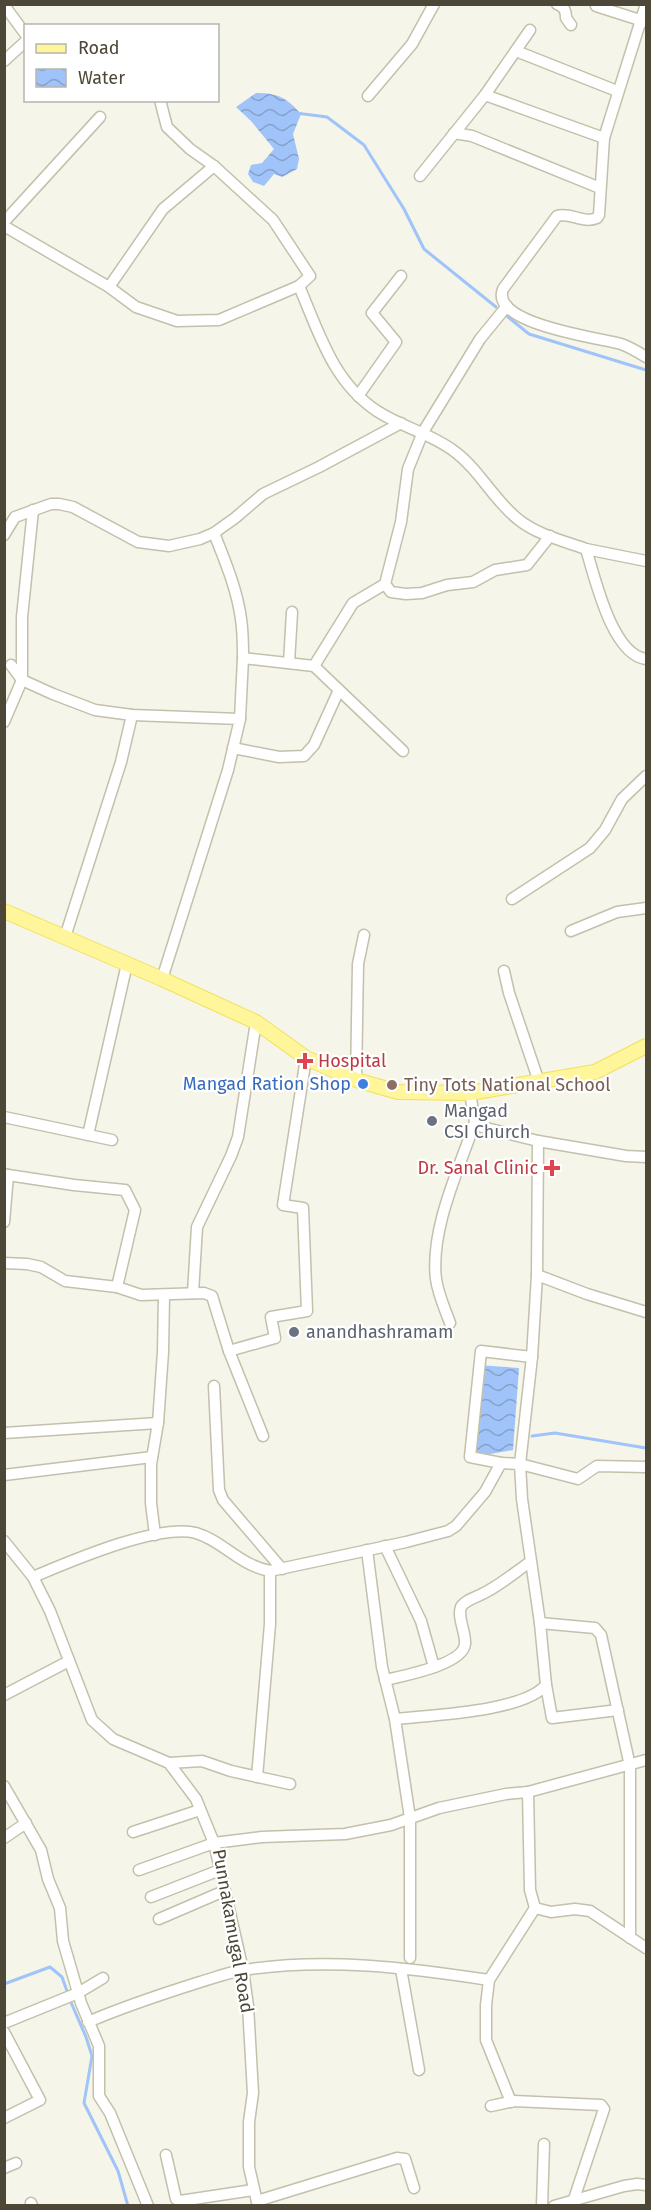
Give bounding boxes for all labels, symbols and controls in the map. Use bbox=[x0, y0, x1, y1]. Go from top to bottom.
legend bbox=[24, 24, 219, 102]
text: Road bbox=[78, 37, 120, 59]
text: Water bbox=[78, 67, 125, 89]
place label: Hospital bbox=[318, 1050, 386, 1072]
marker: Hospital bbox=[296, 1052, 314, 1070]
place label: Mangad Ration Shop bbox=[183, 1073, 351, 1095]
place label: Tiny Tots National School bbox=[404, 1074, 611, 1096]
marker: Mangad Ration Shop bbox=[356, 1077, 370, 1091]
marker: Tiny Tots National School bbox=[385, 1078, 399, 1092]
place label: Mangad CSI Church bbox=[444, 1100, 530, 1143]
marker: Mangad CSI Church bbox=[425, 1114, 439, 1128]
place label: Dr. Sanal Clinic bbox=[418, 1157, 538, 1179]
marker: Dr. Sanal Clinic bbox=[543, 1159, 561, 1177]
place label: anandhashramam bbox=[306, 1321, 453, 1343]
marker: anandhashramam bbox=[287, 1325, 301, 1339]
street label: Punnakamugal Road bbox=[208, 1847, 258, 2015]

